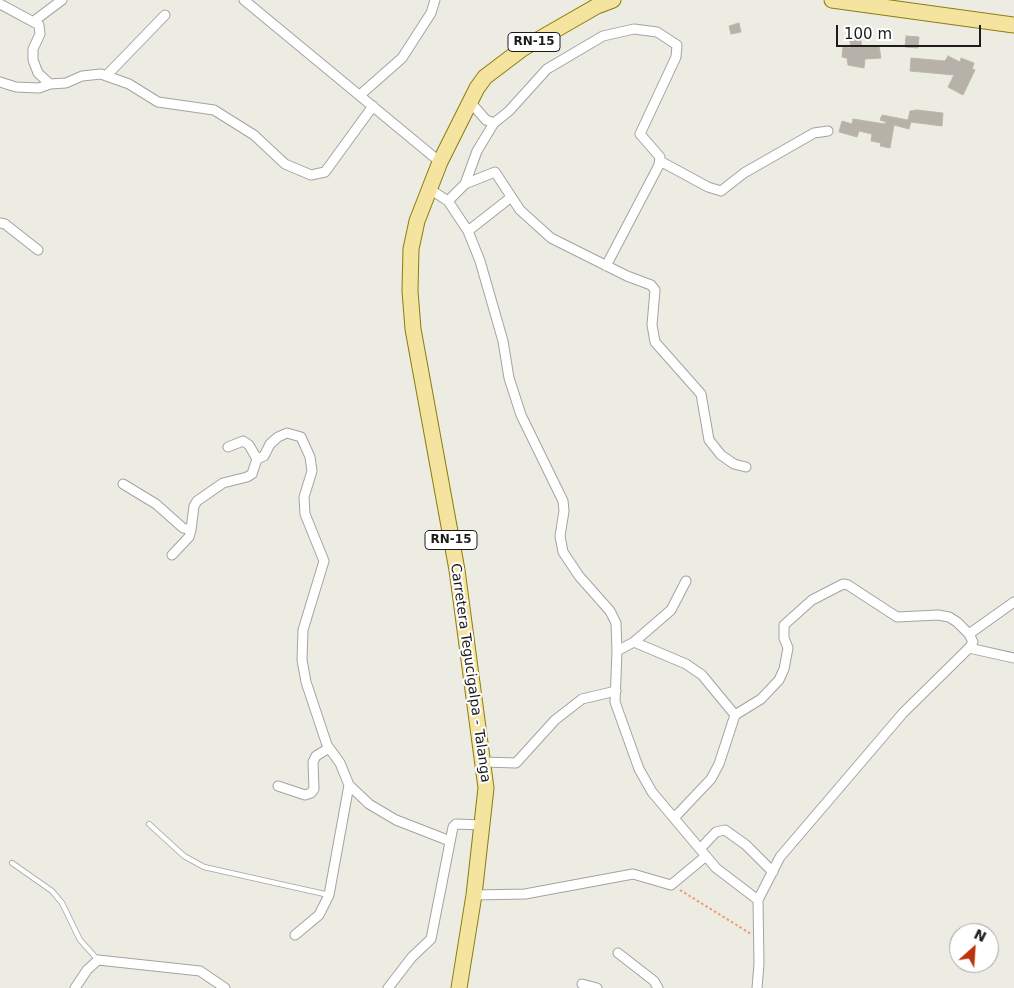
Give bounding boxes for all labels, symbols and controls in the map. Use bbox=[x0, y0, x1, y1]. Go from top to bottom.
scale bar bbox=[839, 15, 984, 47]
text: 100 m bbox=[844, 25, 892, 43]
road number: RN-15 bbox=[508, 32, 560, 52]
road number: RN-15 bbox=[425, 530, 477, 550]
street label: Carretera Tegucigalpa - Talanga bbox=[446, 562, 494, 784]
north arrow bbox=[949, 923, 999, 973]
text: N bbox=[971, 926, 989, 945]

